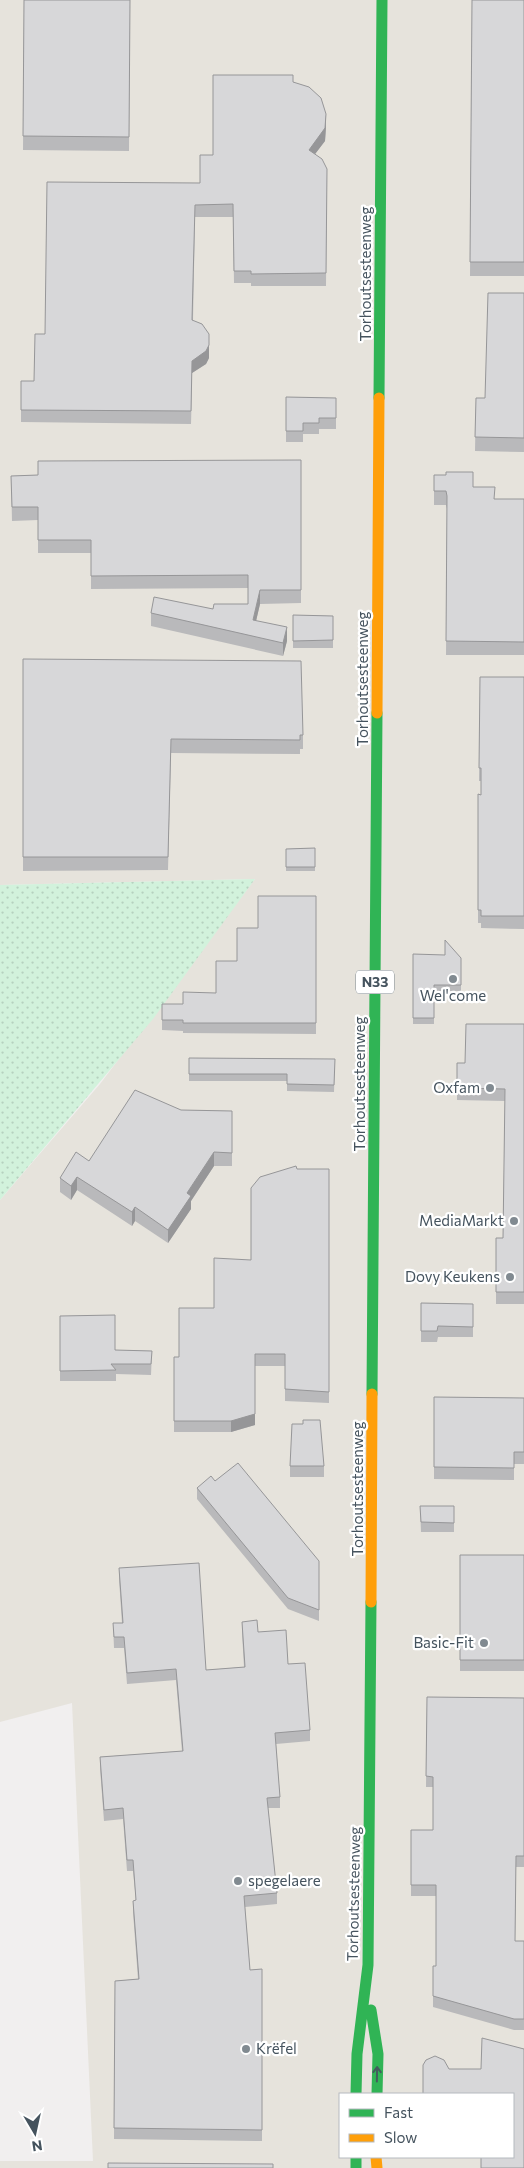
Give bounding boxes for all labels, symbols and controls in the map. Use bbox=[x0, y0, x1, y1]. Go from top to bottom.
street label: Torhoutsesteenweg bbox=[356, 206, 374, 342]
street label: Torhoutsesteenweg bbox=[353, 611, 371, 747]
road number: N33 bbox=[356, 970, 394, 994]
marker: Wel'come bbox=[447, 973, 459, 985]
place label: Wel'come bbox=[420, 986, 486, 1004]
street label: Torhoutsesteenweg bbox=[350, 1016, 368, 1152]
place label: Oxfam bbox=[433, 1078, 480, 1096]
marker: Oxfam bbox=[484, 1082, 496, 1094]
place label: MediaMarkt bbox=[419, 1211, 504, 1229]
marker: MediaMarkt bbox=[508, 1215, 520, 1227]
place label: Dovy Keukens bbox=[405, 1267, 500, 1285]
marker: Dovy Keukens bbox=[504, 1271, 516, 1283]
street label: Torhoutsesteenweg bbox=[348, 1421, 366, 1557]
place label: Basic-Fit bbox=[413, 1633, 474, 1651]
marker: Basic-Fit bbox=[478, 1637, 490, 1649]
street label: Torhoutsesteenweg bbox=[343, 1826, 363, 1962]
place label: spegelaere bbox=[248, 1871, 321, 1889]
marker: spegelaere bbox=[232, 1875, 244, 1887]
place label: Krëfel bbox=[256, 2039, 297, 2057]
marker: Krëfel bbox=[240, 2043, 252, 2055]
one-way arrow bbox=[372, 2066, 382, 2082]
legend bbox=[339, 2093, 514, 2158]
text: Fast bbox=[384, 2103, 413, 2121]
north arrow bbox=[10, 2108, 60, 2158]
text: Slow bbox=[384, 2128, 417, 2146]
text: N bbox=[31, 2137, 44, 2156]

